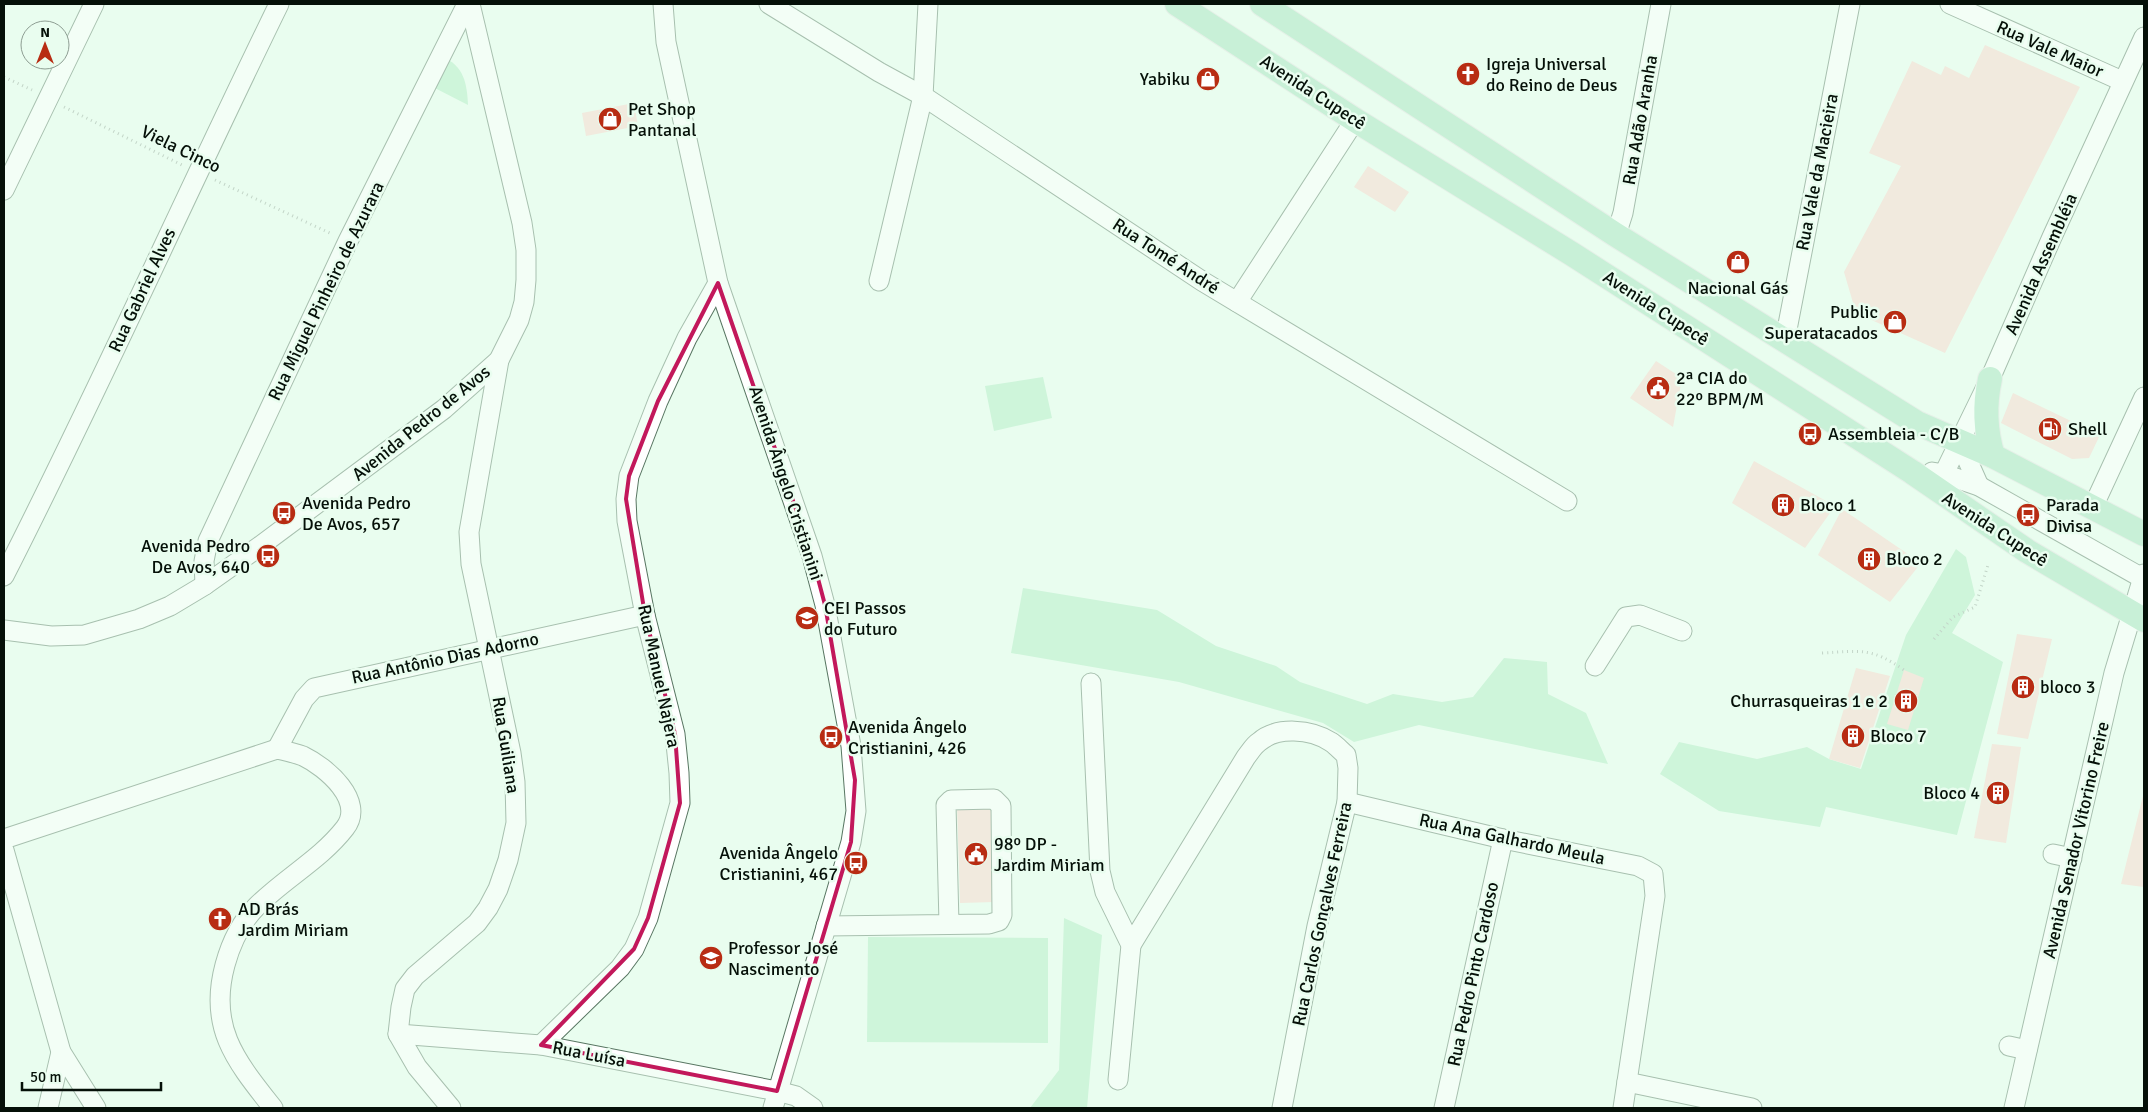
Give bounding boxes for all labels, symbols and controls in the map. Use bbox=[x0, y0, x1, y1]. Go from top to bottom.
street label: Rua Vale Maior bbox=[1993, 16, 2107, 83]
north arrow bbox=[20, 20, 70, 70]
text: N bbox=[40, 24, 50, 41]
street label: Avenida Cupecê bbox=[1256, 50, 1370, 134]
place label: Igreja Universal do Reino de Deus bbox=[1486, 53, 1617, 96]
street label: Rua Adão Aranha bbox=[1618, 53, 1662, 187]
church icon: Igreja Universal do Reino de Deus bbox=[1455, 61, 1481, 87]
shop icon: Yabiku bbox=[1195, 66, 1221, 92]
place label: Yabiku bbox=[1140, 68, 1190, 90]
street label: Rua Vale da Macieira bbox=[1791, 92, 1843, 252]
place label: Pet Shop Pantanal bbox=[628, 98, 696, 141]
shop icon: Pet Shop Pantanal bbox=[597, 106, 623, 132]
street label: Viela Cinco bbox=[138, 120, 224, 178]
street label: Rua Miguel Pinheiro de Azurara bbox=[263, 178, 389, 404]
street label: Avenida Assembléia bbox=[2000, 190, 2082, 338]
street label: Rua Tomé André bbox=[1108, 213, 1224, 299]
street label: Rua Gabriel Alves bbox=[104, 224, 180, 356]
shop icon: Nacional Gás bbox=[1725, 249, 1751, 275]
street label: Avenida Cupecê bbox=[1599, 266, 1713, 350]
place label: Nacional Gás bbox=[1688, 277, 1789, 299]
place label: Public Superatacados bbox=[1765, 301, 1878, 344]
shop icon: Public Superatacados bbox=[1882, 309, 1908, 335]
street label: Avenida Pedro de Avos bbox=[348, 360, 495, 485]
place label: 2ª CIA do 22º BPM/M bbox=[1676, 367, 1764, 410]
public building icon: 2ª CIA do 22º BPM/M bbox=[1645, 375, 1671, 401]
street label: Avenida Ângelo Cristianini bbox=[744, 383, 828, 583]
fuel station icon: Shell bbox=[2037, 416, 2063, 442]
place label: Shell bbox=[2068, 418, 2107, 440]
bus stop icon: Assembleia - C/B bbox=[1797, 421, 1823, 447]
place label: Assembleia - C/B bbox=[1828, 423, 1959, 445]
street label: Avenida Cupecê bbox=[1938, 487, 2052, 571]
place label: Avenida Pedro De Avos, 657 bbox=[302, 492, 411, 535]
building icon: Bloco 1 bbox=[1770, 492, 1796, 518]
place label: Bloco 1 bbox=[1800, 494, 1857, 516]
place label: Parada Divisa bbox=[2046, 494, 2099, 537]
bus stop icon: Avenida Pedro De Avos, 657 bbox=[271, 500, 297, 526]
bus stop icon: Parada Divisa bbox=[2015, 502, 2041, 528]
place label: Avenida Pedro De Avos, 640 bbox=[141, 535, 250, 578]
bus stop icon: Avenida Pedro De Avos, 640 bbox=[255, 543, 281, 569]
building icon: Bloco 2 bbox=[1856, 546, 1882, 572]
place label: Bloco 2 bbox=[1886, 548, 1943, 570]
place label: CEI Passos do Futuro bbox=[824, 597, 906, 640]
street label: Rua Manuel Najera bbox=[633, 602, 685, 750]
school or university icon: CEI Passos do Futuro bbox=[794, 605, 820, 631]
street label: Rua Antônio Dias Adorno bbox=[349, 627, 541, 689]
building icon: bloco 3 bbox=[2010, 674, 2036, 700]
place label: bloco 3 bbox=[2040, 676, 2095, 698]
building icon: Churrasqueiras 1 e 2 bbox=[1893, 688, 1919, 714]
place label: Churrasqueiras 1 e 2 bbox=[1730, 690, 1888, 712]
street label: Rua Guiliana bbox=[487, 695, 525, 795]
place label: Avenida Ângelo Cristianini, 426 bbox=[848, 716, 967, 759]
street label: Avenida Senador Vitorino Freire bbox=[2038, 719, 2114, 961]
building icon: Bloco 7 bbox=[1840, 723, 1866, 749]
bus stop icon: Avenida Ângelo Cristianini, 426 bbox=[818, 724, 844, 750]
place label: Bloco 7 bbox=[1870, 725, 1927, 747]
building icon: Bloco 4 bbox=[1985, 780, 2011, 806]
place label: Bloco 4 bbox=[1923, 782, 1980, 804]
street label: Rua Carlos Gonçalves Ferreira bbox=[1287, 800, 1357, 1028]
street label: Rua Ana Galhardo Meula bbox=[1417, 809, 1607, 869]
place label: 98º DP - Jardim Miriam bbox=[994, 833, 1105, 876]
public building icon: 98º DP - Jardim Miriam bbox=[963, 841, 989, 867]
place label: Avenida Ângelo Cristianini, 467 bbox=[719, 842, 838, 885]
bus stop icon: Avenida Ângelo Cristianini, 467 bbox=[843, 850, 869, 876]
street label: Rua Pedro Pinto Cardoso bbox=[1443, 880, 1503, 1068]
place label: AD Brás Jardim Miriam bbox=[238, 898, 349, 941]
church icon: AD Brás Jardim Miriam bbox=[207, 906, 233, 932]
place label: Professor José Nascimento bbox=[728, 937, 838, 980]
school or university icon: Professor José Nascimento bbox=[698, 945, 724, 971]
street label: Rua Luísa bbox=[551, 1036, 627, 1072]
scale bar bbox=[22, 1060, 161, 1092]
text: 50 m bbox=[30, 1068, 61, 1086]

